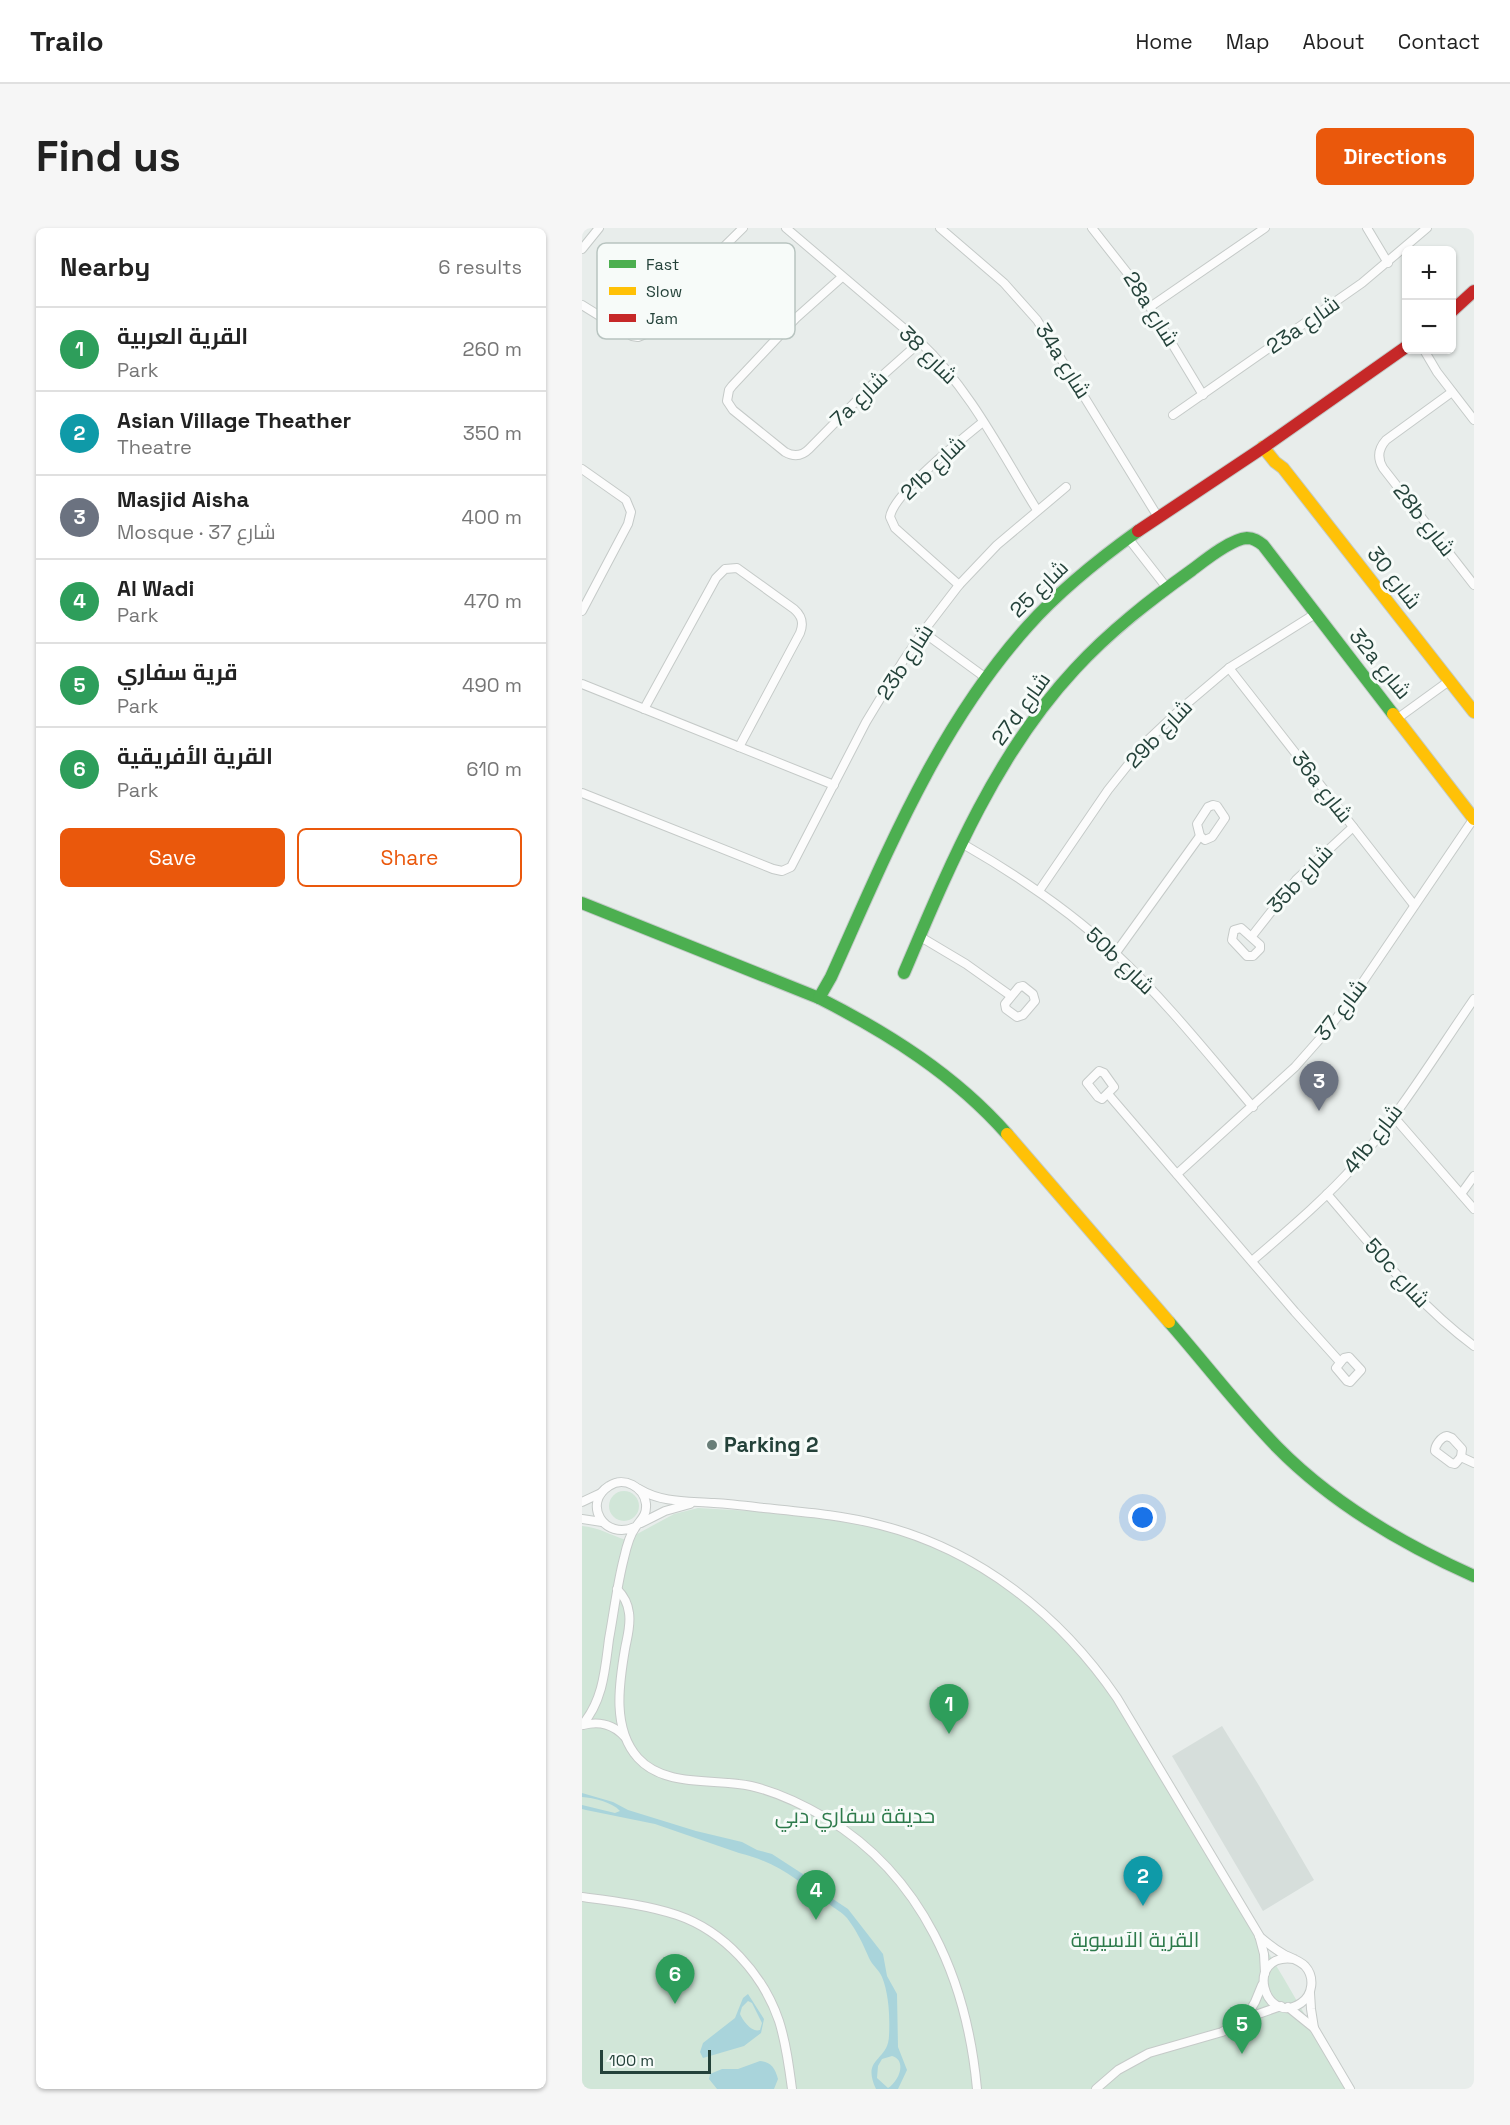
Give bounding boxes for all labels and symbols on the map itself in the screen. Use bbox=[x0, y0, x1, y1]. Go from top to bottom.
legend bbox=[597, 243, 795, 339]
text: Fast bbox=[646, 254, 679, 275]
street label: 28a شارع bbox=[1117, 266, 1185, 352]
text: Slow bbox=[646, 281, 682, 302]
street label: 23a شارع bbox=[1261, 290, 1345, 360]
text: Jam bbox=[646, 308, 678, 329]
street label: 34a شارع bbox=[1029, 318, 1097, 404]
street label: شارع 38 bbox=[893, 320, 963, 390]
street label: 7a شارع bbox=[824, 365, 894, 433]
street label: 21b شارع bbox=[894, 430, 972, 506]
street label: 28b شارع bbox=[1387, 478, 1461, 562]
street label: شارع 30 bbox=[1361, 541, 1427, 615]
street label: شارع 25 bbox=[1004, 554, 1074, 624]
street label: 23b شارع bbox=[870, 619, 940, 705]
street label: 32a شارع bbox=[1343, 623, 1417, 705]
street label: 27d شارع bbox=[985, 667, 1057, 751]
street label: 29b شارع bbox=[1119, 694, 1199, 774]
street label: 36a شارع bbox=[1285, 745, 1359, 829]
street label: 35b شارع bbox=[1261, 838, 1339, 920]
street label: 50b شارع bbox=[1079, 921, 1161, 1001]
street label: شارع 37 bbox=[1309, 973, 1373, 1047]
pin: 3 bbox=[1300, 1062, 1338, 1111]
street label: 41b شارع bbox=[1337, 1098, 1409, 1180]
street label: 50c شارع bbox=[1358, 1232, 1436, 1314]
place label: Parking 2 bbox=[724, 1431, 819, 1458]
marker: Parking 2 bbox=[705, 1438, 719, 1452]
your location bbox=[1128, 1503, 1157, 1532]
pin: 1 bbox=[930, 1684, 968, 1734]
park label: حديقة سفاري دبي bbox=[775, 1802, 935, 1832]
pin: 2 bbox=[1124, 1856, 1162, 1906]
pin: 4 bbox=[796, 1870, 836, 1920]
park label: القرية الآسيوية bbox=[1071, 1926, 1199, 1953]
pin: 6 bbox=[656, 1954, 694, 2004]
pin: 5 bbox=[1222, 2004, 1262, 2054]
scale bar bbox=[600, 2047, 711, 2074]

